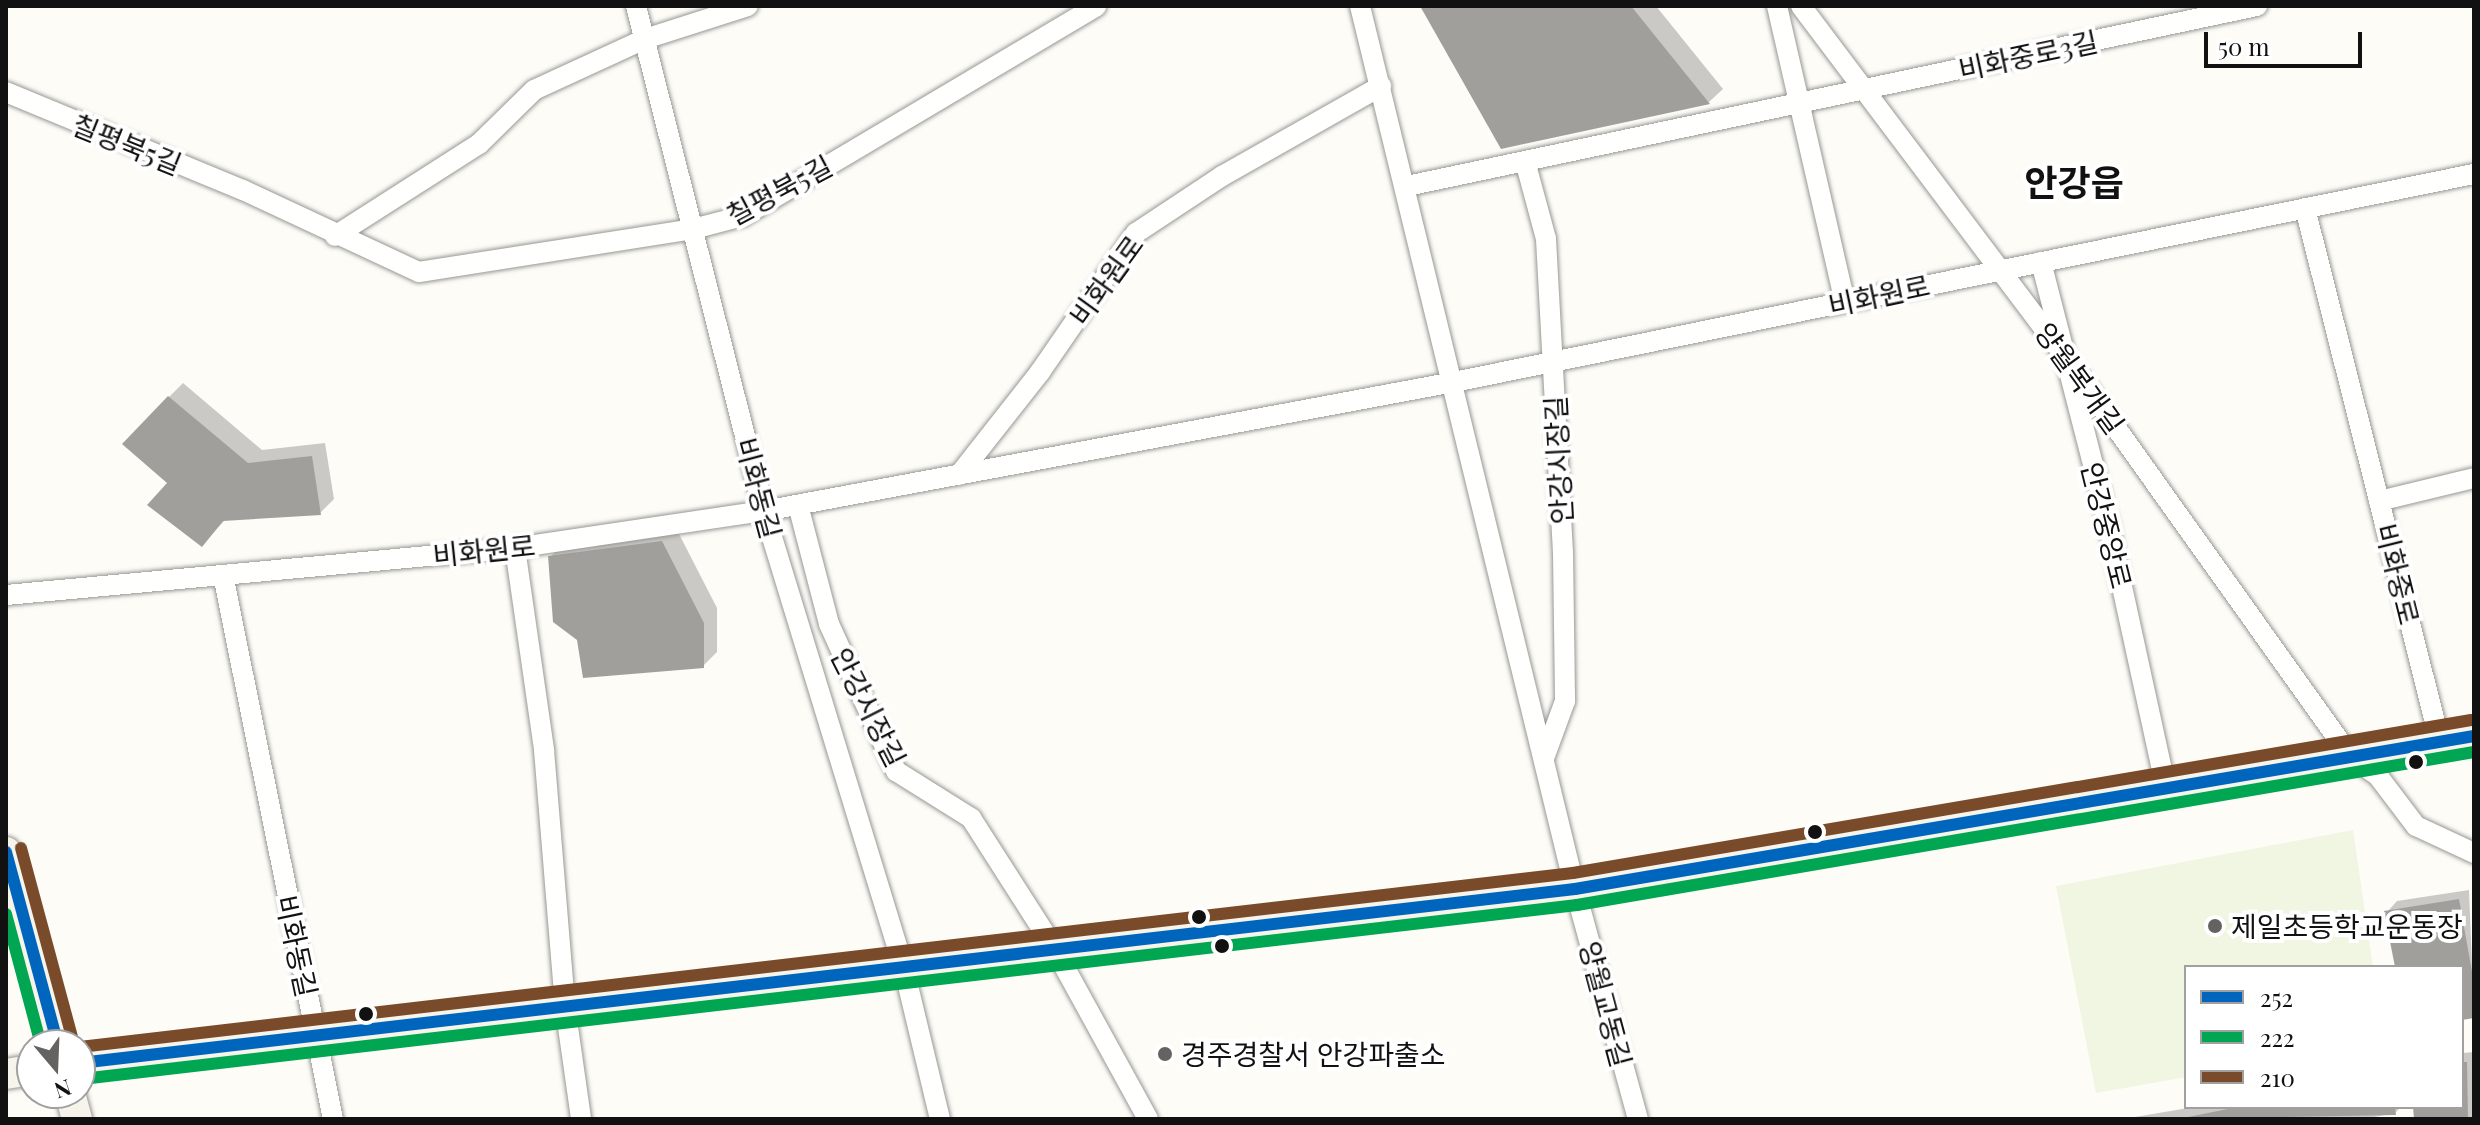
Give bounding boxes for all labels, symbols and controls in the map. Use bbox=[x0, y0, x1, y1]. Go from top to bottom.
scale bar bbox=[2208, 16, 2366, 66]
street label: 비화중로3길 bbox=[1955, 24, 2101, 86]
text: 50 m bbox=[2218, 30, 2270, 62]
street label: 칠평북5길 bbox=[68, 107, 186, 181]
street label: 칠평북5길 bbox=[720, 148, 838, 232]
district label: 안강읍 bbox=[2024, 160, 2124, 204]
street label: 비화원로 bbox=[1062, 228, 1150, 332]
street label: 비화원로 bbox=[1825, 268, 1933, 322]
street label: 양월복개길 bbox=[2029, 316, 2131, 440]
street label: 안강시장길 bbox=[1538, 395, 1578, 525]
street label: 비화동길 bbox=[729, 434, 789, 542]
street label: 안강중앙로 bbox=[2075, 458, 2139, 592]
street label: 비화중로 bbox=[2369, 520, 2427, 628]
street label: 비화원로 bbox=[431, 528, 537, 572]
street label: 안강시장길 bbox=[825, 642, 913, 772]
unlabelled marker bbox=[2408, 754, 2424, 770]
unlabelled marker bbox=[1807, 824, 1823, 840]
street label: 비화동길 bbox=[270, 892, 324, 1000]
unlabelled marker bbox=[1191, 909, 1207, 925]
place label: 제일초등학교운동장 bbox=[2231, 909, 2463, 943]
marker: 제일초등학교운동장 bbox=[2206, 917, 2224, 935]
street label: 양월교동길 bbox=[1573, 937, 1639, 1071]
unlabelled marker bbox=[1214, 938, 1230, 954]
legend bbox=[2184, 965, 2464, 1109]
text: 252 bbox=[2260, 981, 2293, 1013]
unlabelled marker bbox=[358, 1006, 374, 1022]
text: 222 bbox=[2260, 1021, 2295, 1053]
north arrow bbox=[16, 1029, 96, 1109]
place label: 경주경찰서 안강파출소 bbox=[1181, 1037, 1446, 1071]
marker: 경주경찰서 안강파출소 bbox=[1156, 1045, 1174, 1063]
text: 210 bbox=[2260, 1061, 2295, 1093]
text: N bbox=[51, 1073, 76, 1107]

